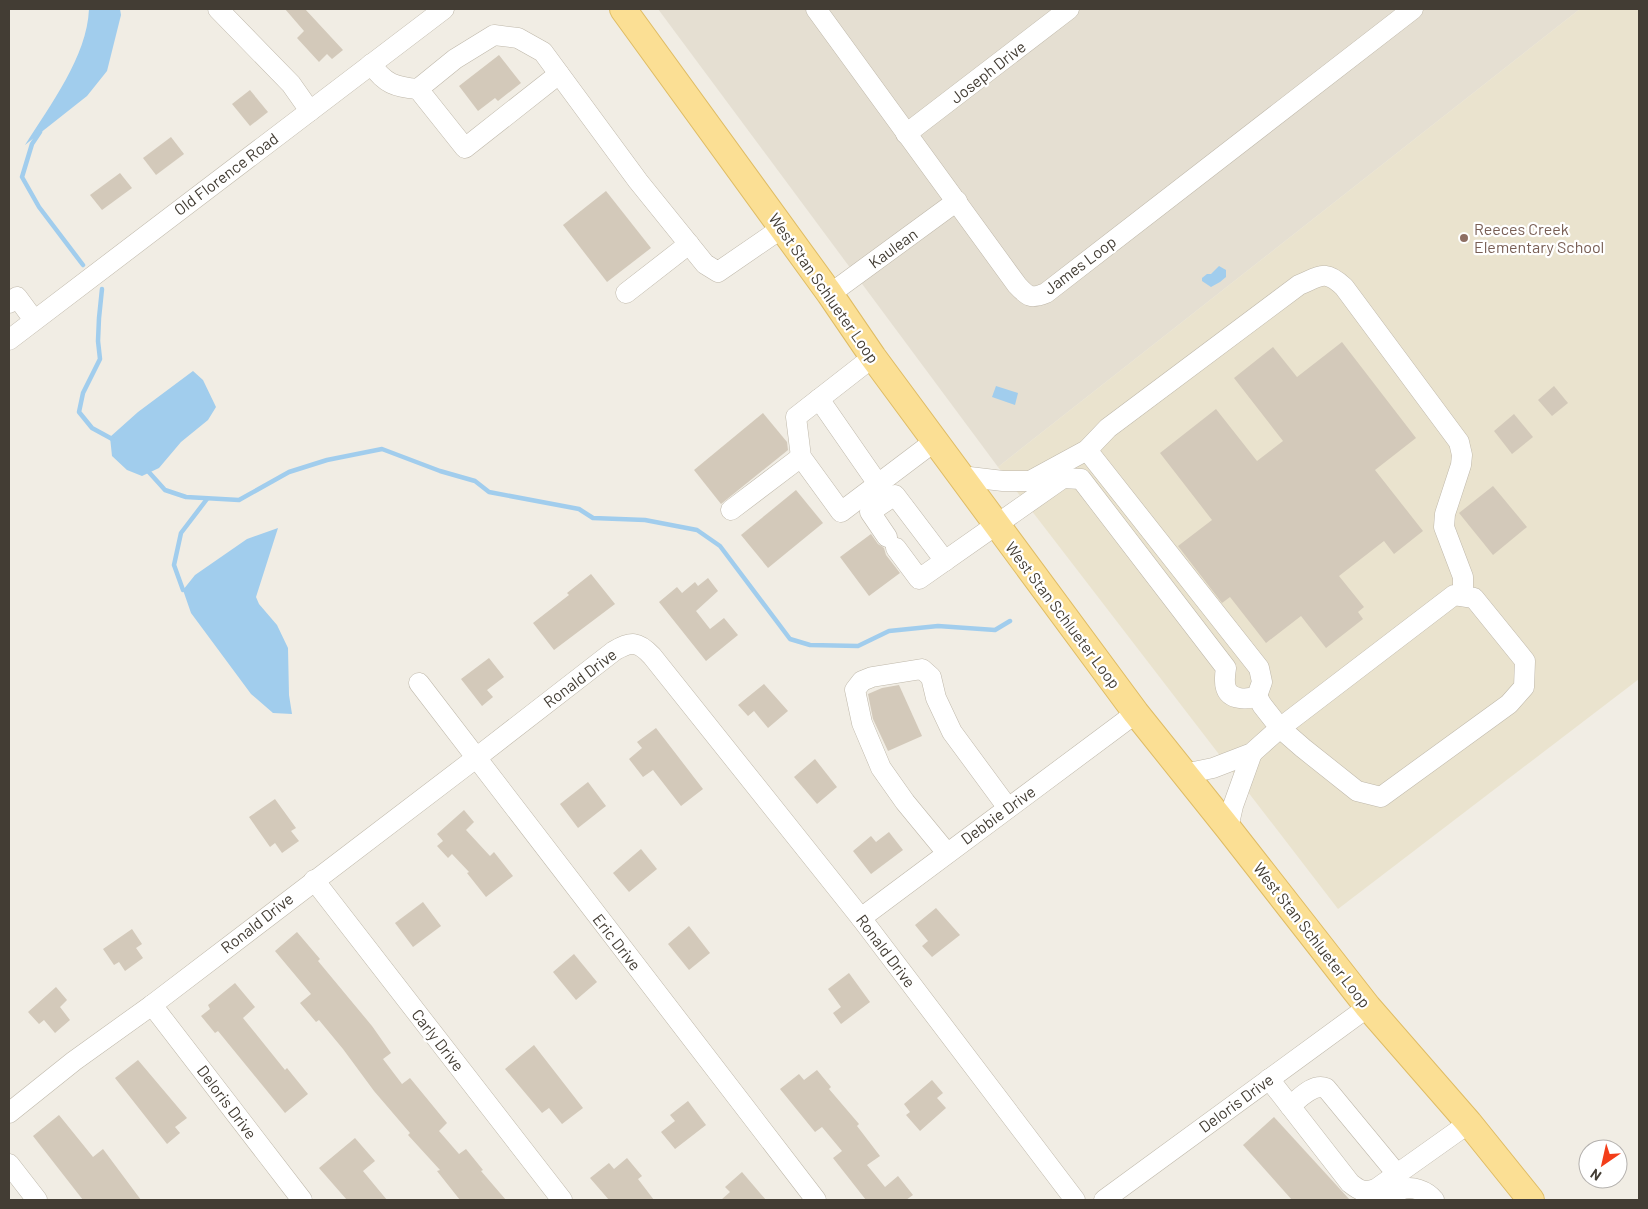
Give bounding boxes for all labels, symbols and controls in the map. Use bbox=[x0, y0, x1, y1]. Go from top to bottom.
street label: Joseph Drive bbox=[946, 36, 1029, 107]
street label: Old Florence Road bbox=[170, 128, 281, 219]
street label: West Stan Schlueter Loop bbox=[765, 209, 884, 366]
place label: Reeces Creek Elementary School bbox=[1474, 219, 1604, 256]
street label: Kaulean bbox=[865, 224, 921, 272]
street label: James Loop bbox=[1040, 231, 1119, 298]
marker: Reeces Creek Elementary School bbox=[1458, 232, 1470, 244]
street label: West Stan Schlueter Loop bbox=[1002, 538, 1125, 692]
street label: Ronald Drive bbox=[539, 644, 620, 711]
street label: Debbie Drive bbox=[957, 781, 1039, 848]
street label: West Stan Schlueter Loop bbox=[1250, 858, 1375, 1011]
street label: Ronald Drive bbox=[217, 888, 297, 957]
street label: Eric Drive bbox=[589, 910, 645, 974]
street label: Ronald Drive bbox=[853, 910, 920, 991]
street label: Carly Drive bbox=[408, 1005, 469, 1075]
street label: Deloris Drive bbox=[194, 1061, 261, 1142]
street label: Deloris Drive bbox=[1195, 1069, 1277, 1136]
north arrow bbox=[1578, 1139, 1628, 1189]
text: N bbox=[1587, 1166, 1604, 1185]

